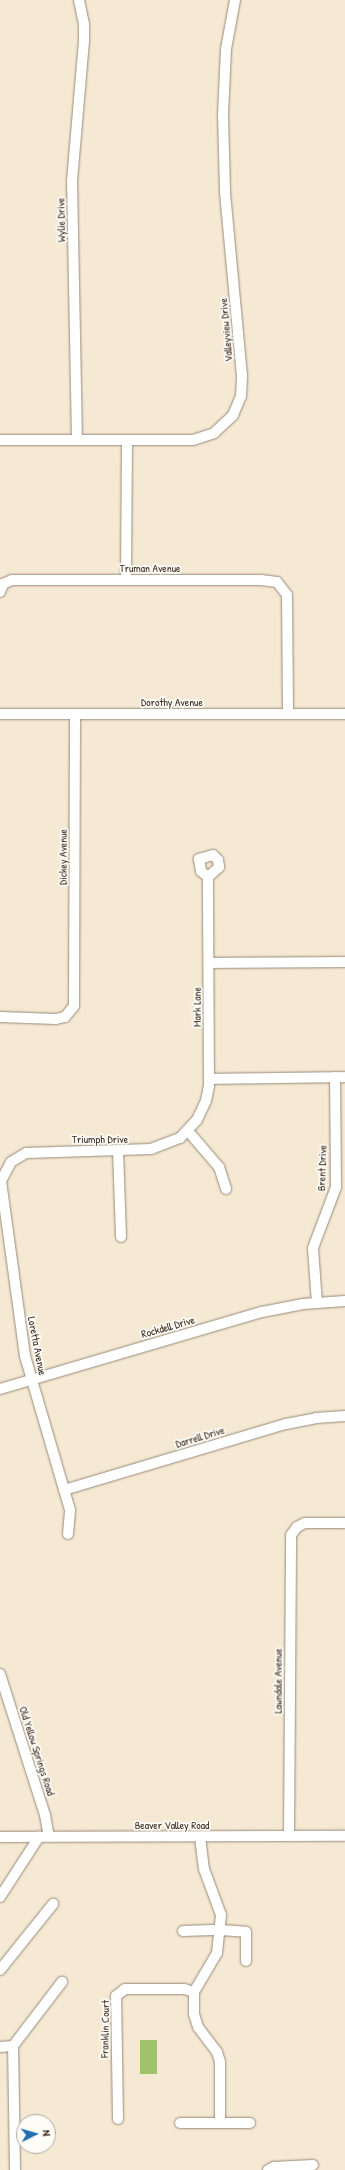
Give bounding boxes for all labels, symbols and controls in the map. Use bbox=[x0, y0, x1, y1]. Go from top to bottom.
street label: Wylie Drive bbox=[54, 198, 68, 242]
street label: Valleyview Drive bbox=[217, 298, 235, 362]
street label: Truman Avenue bbox=[120, 561, 180, 575]
street label: Dorothy Avenue bbox=[141, 695, 203, 709]
street label: Dickey Avenue bbox=[56, 829, 70, 885]
street label: Mark Lane bbox=[190, 987, 204, 1027]
street label: Triumph Drive bbox=[72, 1132, 128, 1146]
street label: Brent Drive bbox=[315, 1145, 329, 1191]
street label: Rockdell Drive bbox=[140, 1313, 196, 1341]
street label: Loretta Avenue bbox=[25, 1316, 49, 1376]
street label: Darrell Drive bbox=[174, 1423, 226, 1451]
street label: Lawndale Avenue bbox=[271, 1649, 285, 1713]
street label: Old Yellow Springs Road bbox=[16, 1705, 58, 1797]
street label: Beaver Valley Road bbox=[135, 1818, 209, 1832]
street label: Franklin Court bbox=[98, 2000, 112, 2058]
north arrow bbox=[16, 2114, 56, 2154]
text: N bbox=[40, 2130, 54, 2137]

